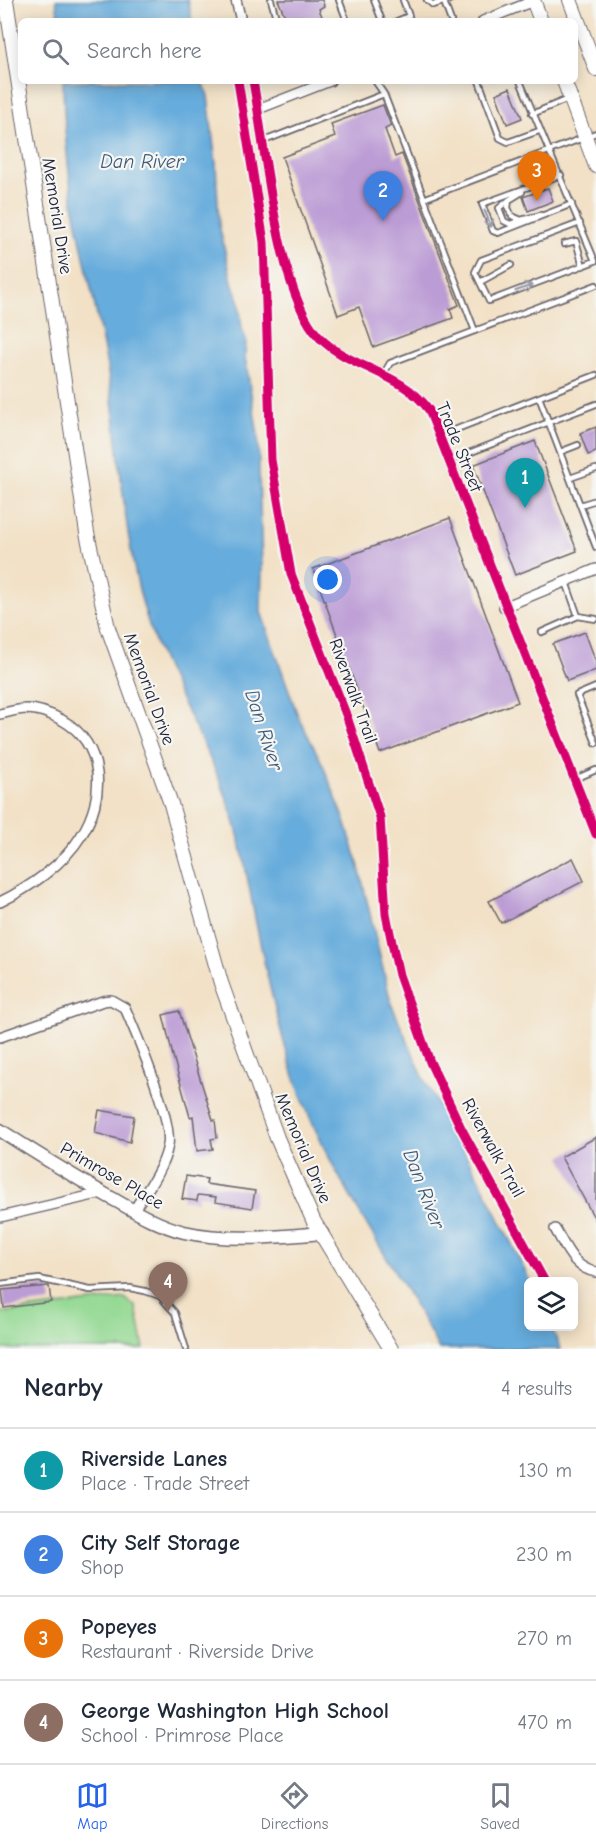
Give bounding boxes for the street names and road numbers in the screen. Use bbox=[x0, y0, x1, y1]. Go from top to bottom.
street label: Memorial Drive bbox=[37, 156, 77, 276]
street label: Trade Street bbox=[431, 399, 487, 496]
street label: Memorial Drive bbox=[119, 630, 179, 748]
street label: Riverwalk Trail bbox=[324, 636, 382, 746]
street label: Memorial Drive bbox=[270, 1090, 336, 1206]
street label: Riverwalk Trail bbox=[457, 1095, 529, 1201]
street label: Primrose Place bbox=[57, 1138, 167, 1214]

